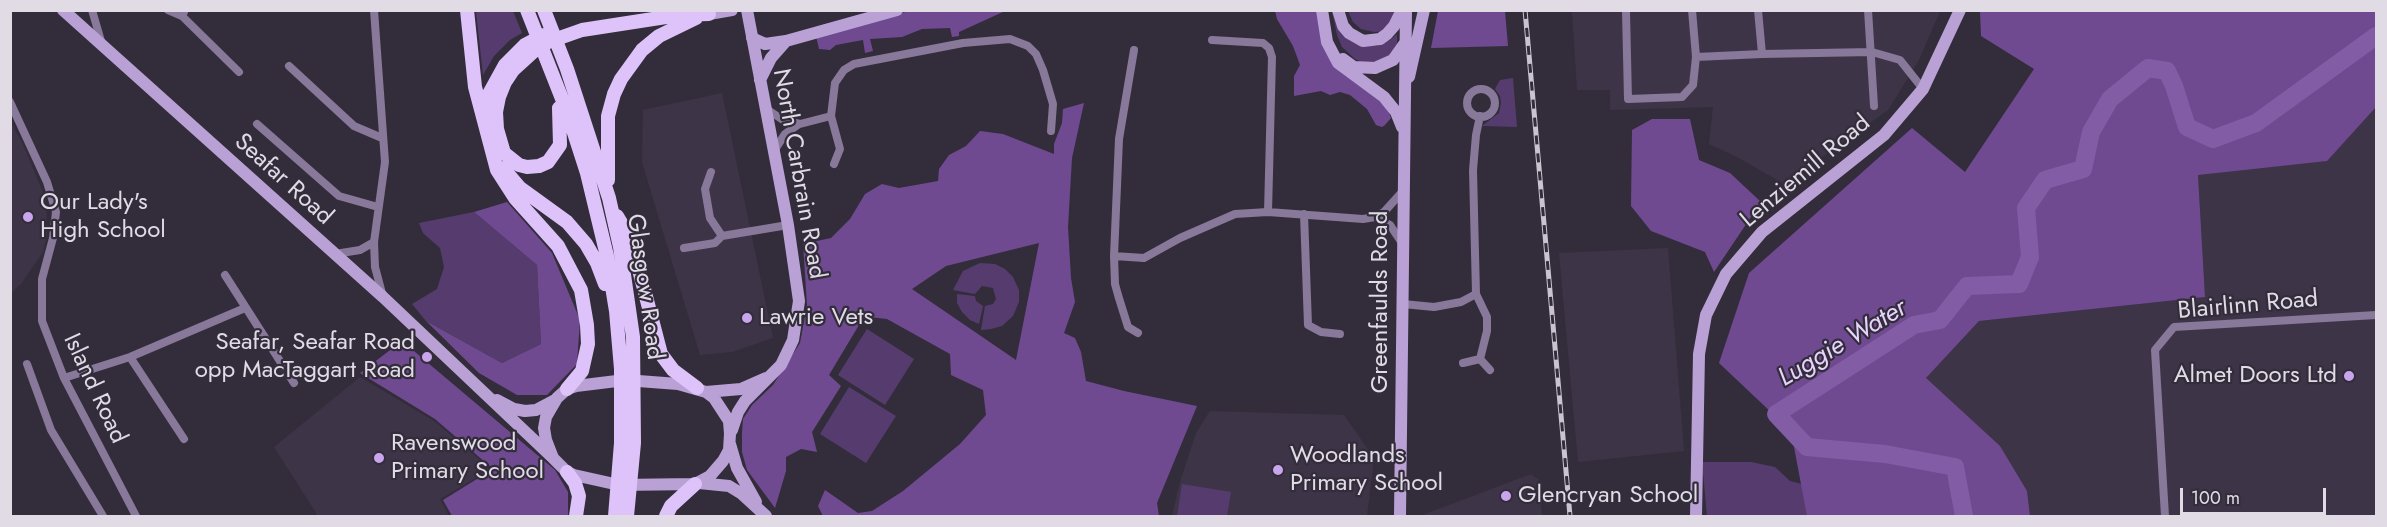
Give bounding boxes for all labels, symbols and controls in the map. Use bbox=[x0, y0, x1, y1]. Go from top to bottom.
street label: North Carbrain Road bbox=[765, 67, 831, 281]
street label: Lenziemill Road bbox=[1735, 109, 1877, 235]
street label: Seafar Road bbox=[228, 128, 338, 232]
place label: Our Lady's High School bbox=[40, 189, 166, 245]
marker: Our Lady's High School bbox=[21, 210, 35, 224]
street label: Greenfaulds Road bbox=[1367, 211, 1395, 393]
street label: Glasgow Road bbox=[620, 212, 668, 362]
street label: Blairlinn Road bbox=[2177, 286, 2319, 326]
water label: Luggie Water bbox=[1773, 293, 1913, 395]
place label: Lawrie Vets bbox=[759, 304, 873, 332]
marker: Lawrie Vets bbox=[740, 311, 754, 325]
place label: Seafar, Seafar Road opp MacTaggart Road bbox=[195, 329, 415, 385]
street label: Island Road bbox=[56, 330, 132, 448]
marker: Seafar, Seafar Road opp MacTaggart Road bbox=[420, 350, 434, 364]
place label: Almet Doors Ltd bbox=[2174, 362, 2337, 390]
marker: Almet Doors Ltd bbox=[2342, 369, 2356, 383]
place label: Ravenswood Primary School bbox=[391, 430, 544, 486]
place label: Woodlands Primary School bbox=[1290, 442, 1443, 498]
marker: Ravenswood Primary School bbox=[372, 451, 386, 465]
marker: Woodlands Primary School bbox=[1271, 463, 1285, 477]
scale bar bbox=[2183, 476, 2328, 514]
place label: Glencryan School bbox=[1518, 482, 1698, 510]
text: 100 m bbox=[2191, 485, 2240, 511]
marker: Glencryan School bbox=[1499, 489, 1513, 503]

